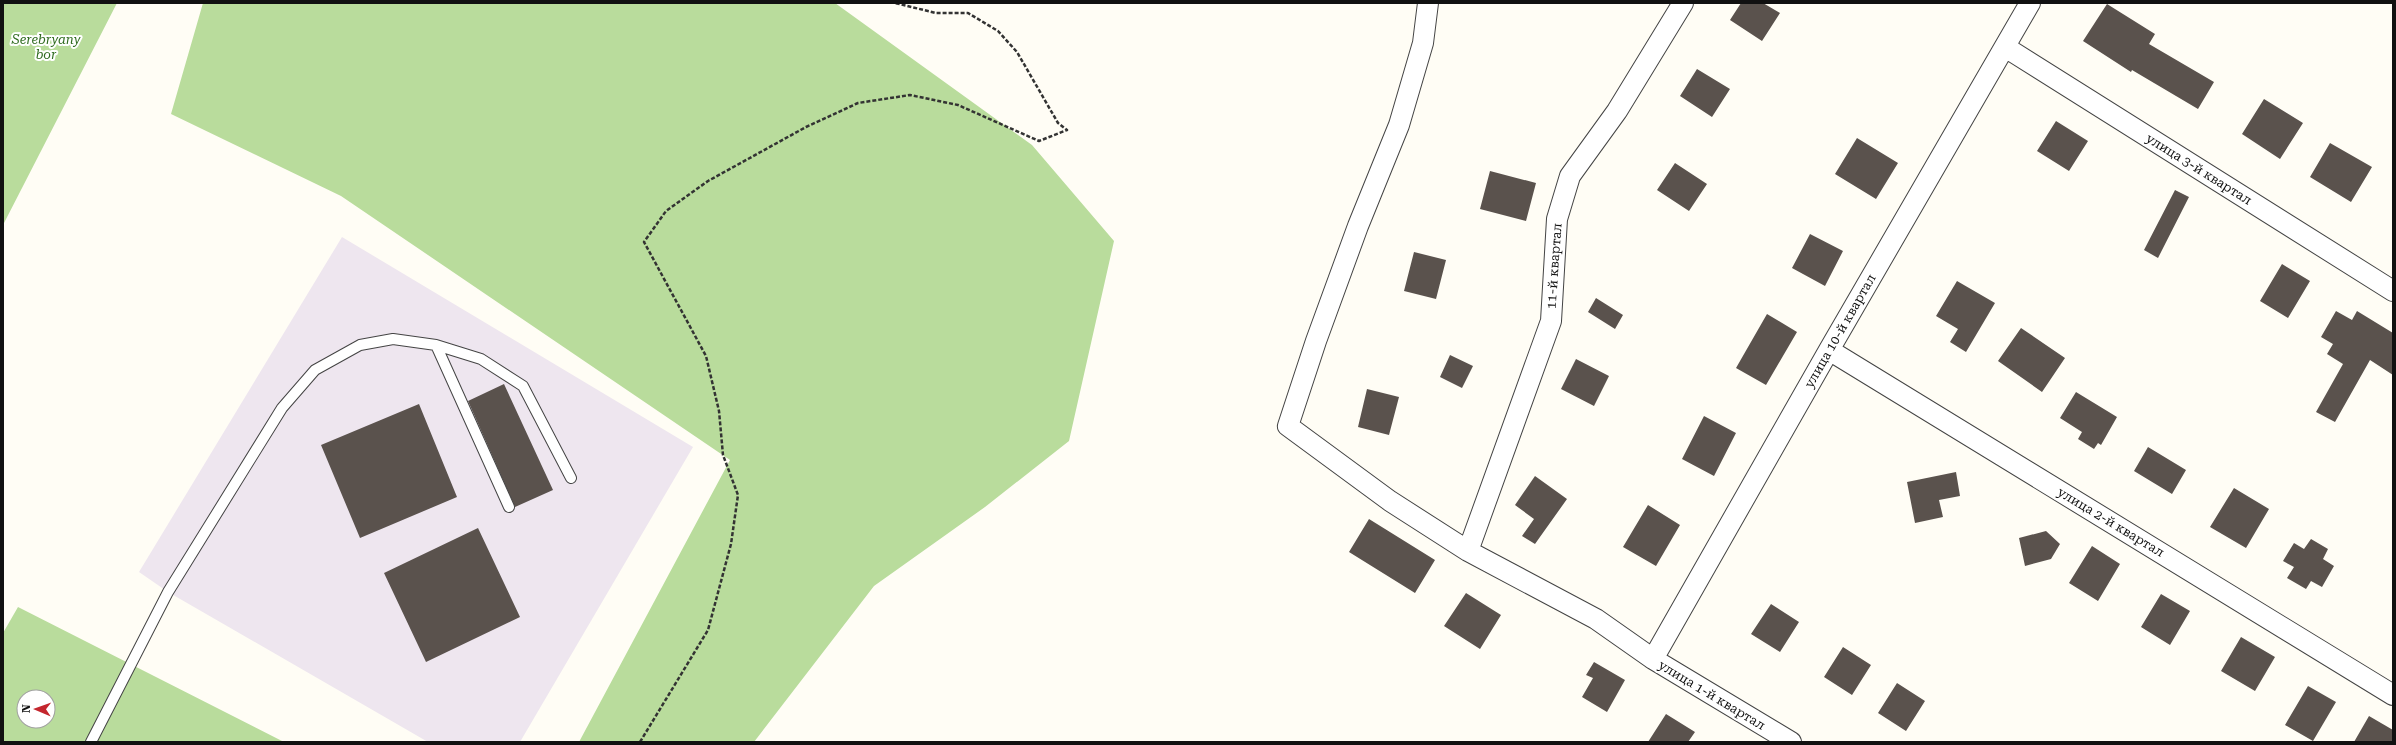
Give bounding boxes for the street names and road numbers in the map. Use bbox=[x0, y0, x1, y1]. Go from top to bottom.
street label: улица 3-й квартал bbox=[2143, 130, 2255, 208]
street label: 11-й квартал bbox=[1544, 223, 1564, 309]
street label: улица 10-й квартал bbox=[1801, 271, 1879, 391]
street label: улица 2-й квартал bbox=[2055, 484, 2167, 560]
street label: улица 1-й квартал bbox=[1656, 657, 1768, 733]

